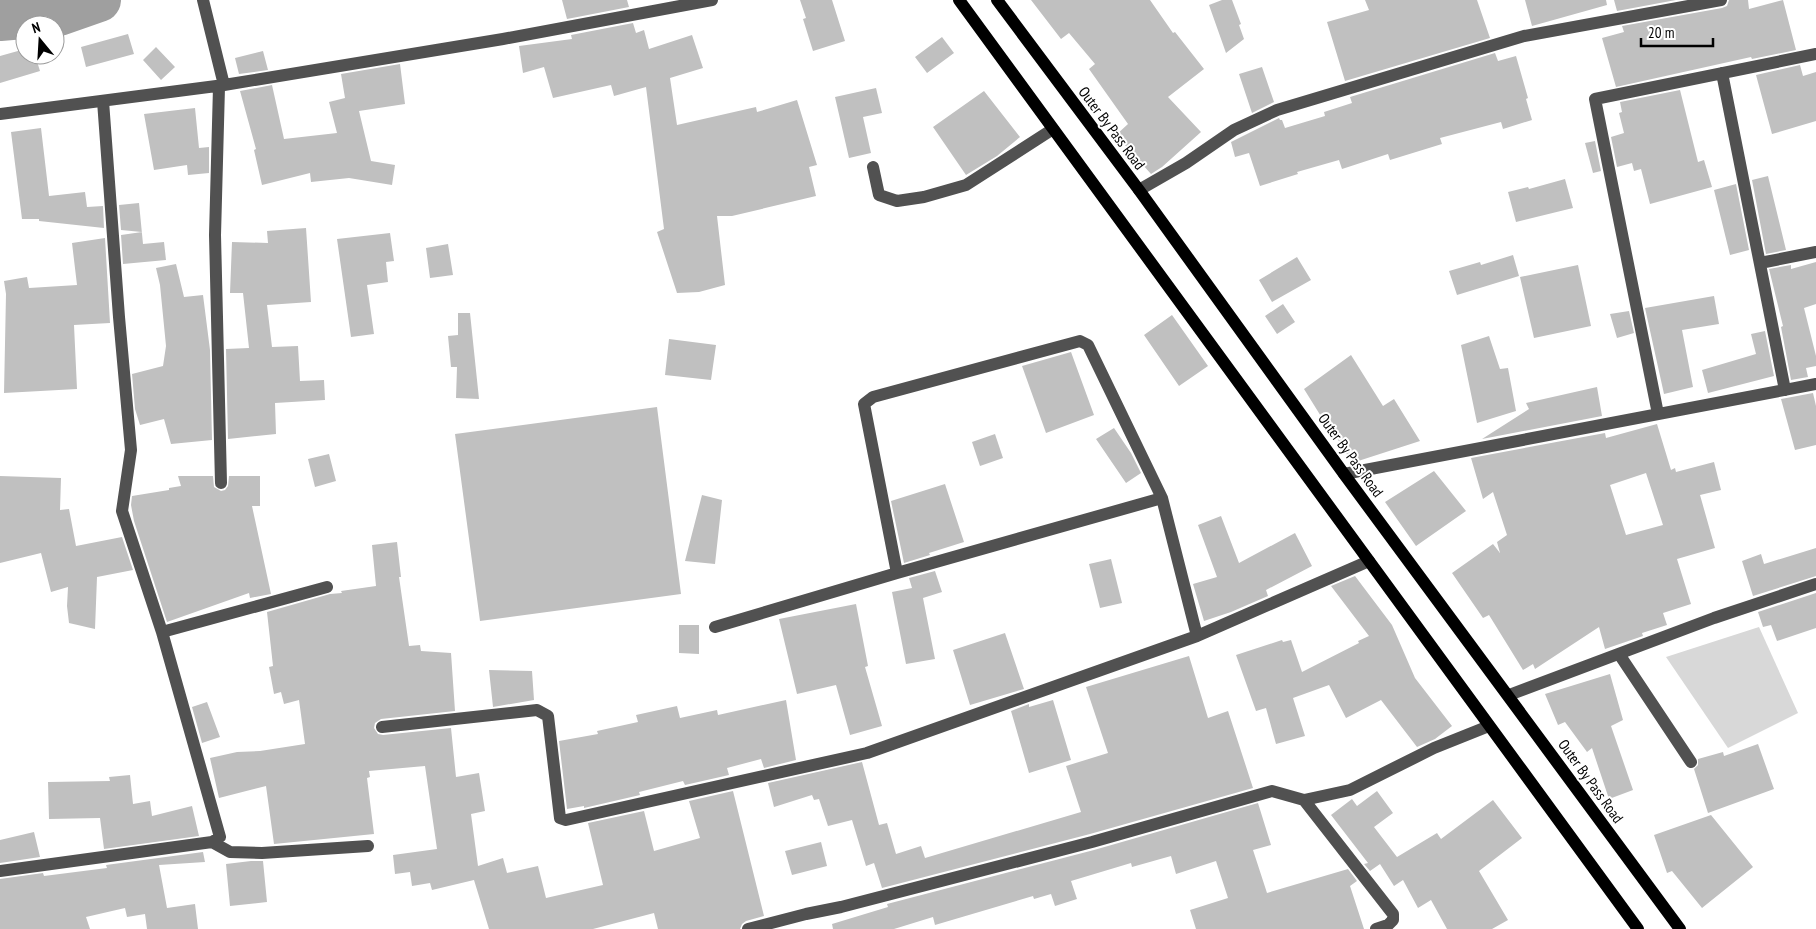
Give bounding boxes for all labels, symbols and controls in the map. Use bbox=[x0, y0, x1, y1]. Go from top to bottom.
north arrow bbox=[15, 15, 65, 65]
scale bar bbox=[1641, 15, 1714, 47]
text: N bbox=[30, 18, 42, 37]
text: 20 m bbox=[1648, 23, 1674, 42]
street label: Outer By Pass Road bbox=[1075, 83, 1149, 173]
street label: Outer By Pass Road bbox=[1314, 409, 1388, 501]
street label: Outer By Pass Road bbox=[1554, 735, 1628, 827]

